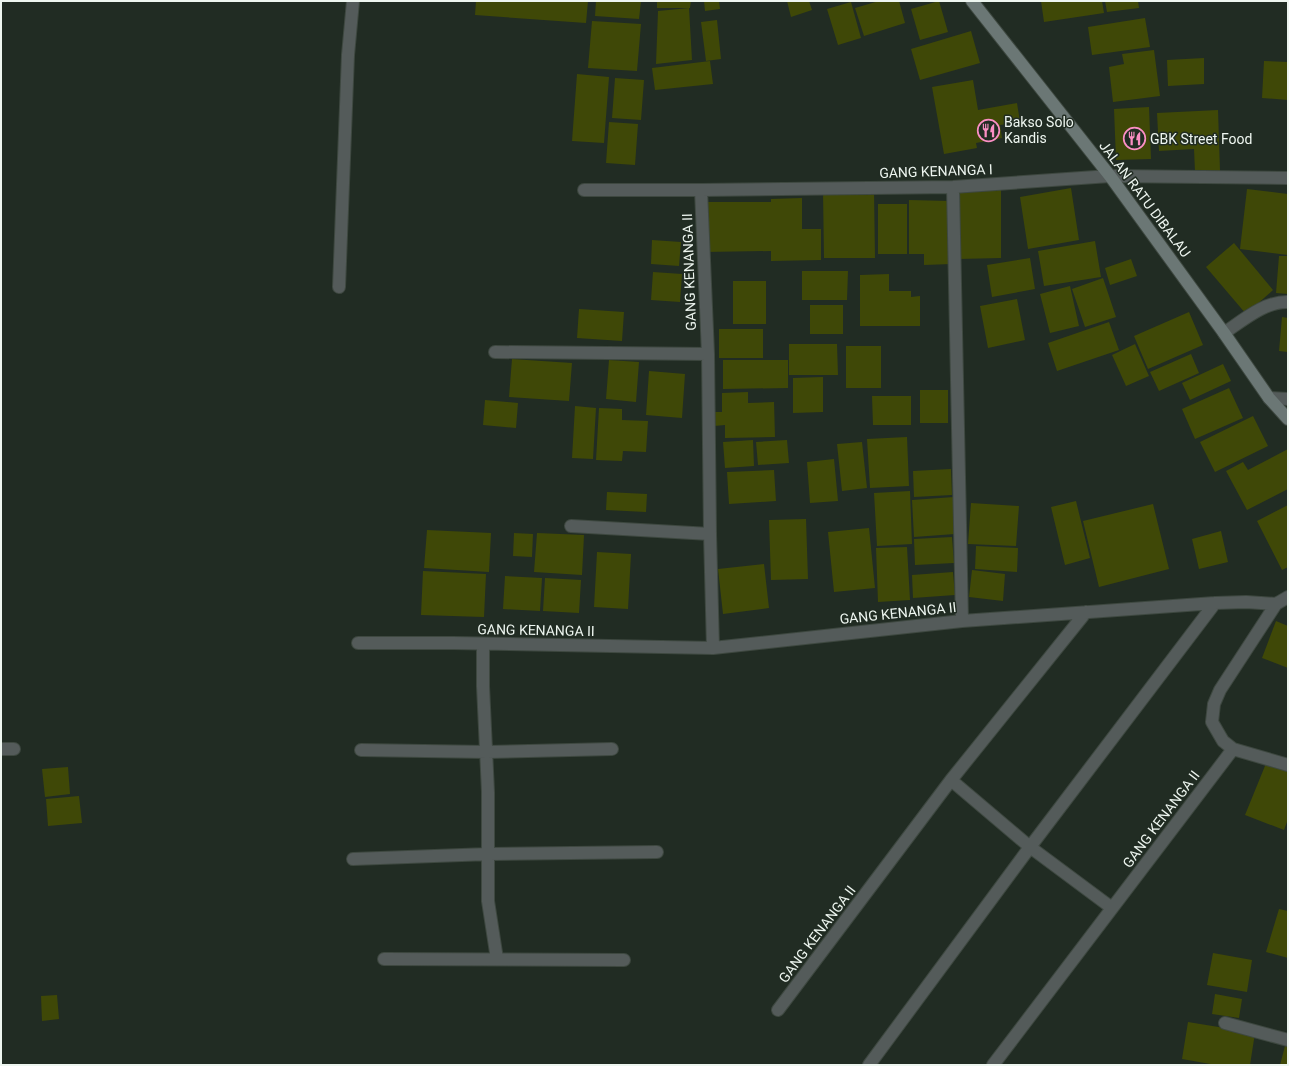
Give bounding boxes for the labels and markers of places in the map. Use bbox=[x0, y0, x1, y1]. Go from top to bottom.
place label: Bakso Solo Kandis bbox=[1004, 114, 1074, 146]
restaurant icon: Bakso Solo Kandis bbox=[976, 117, 1002, 143]
restaurant icon: GBK Street Food bbox=[1121, 126, 1147, 152]
place label: GBK Street Food bbox=[1150, 131, 1252, 147]

